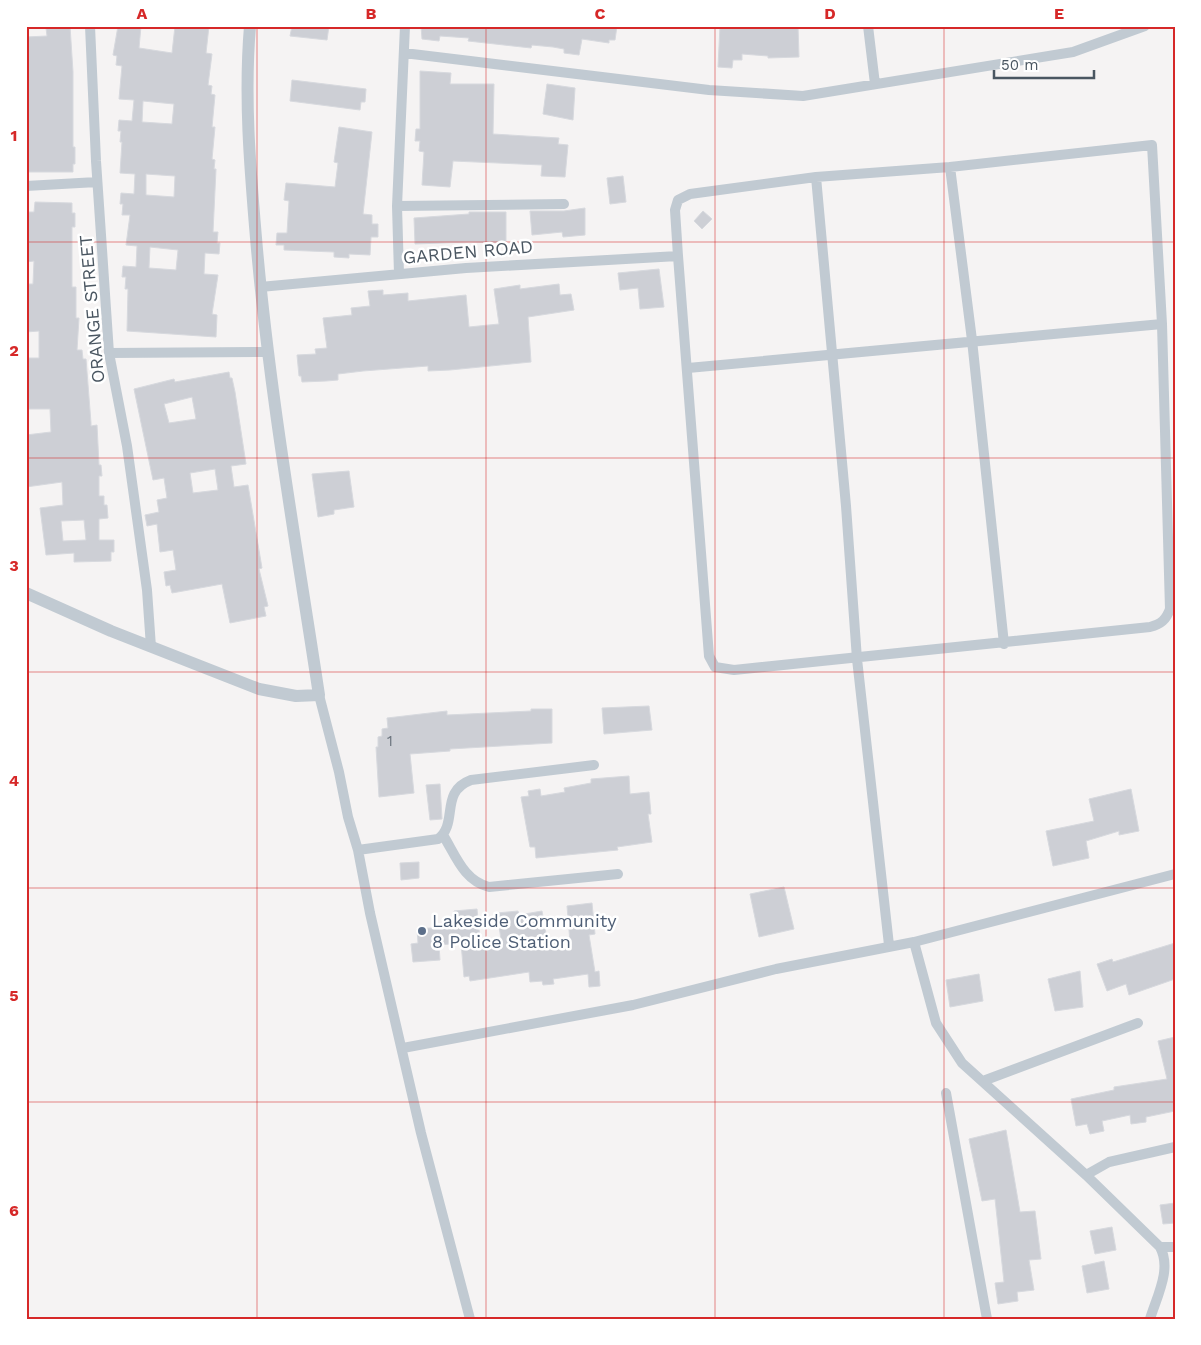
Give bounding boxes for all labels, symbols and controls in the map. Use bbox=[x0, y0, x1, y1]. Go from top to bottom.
text: A bbox=[137, 4, 148, 23]
text: B bbox=[366, 4, 377, 23]
text: C bbox=[595, 4, 606, 23]
text: D bbox=[824, 4, 836, 23]
text: E bbox=[1054, 4, 1064, 23]
scale bar bbox=[994, 48, 1094, 80]
text: 50 m bbox=[1001, 56, 1038, 74]
text: 1 bbox=[11, 126, 17, 145]
street label: ORANGE STREET bbox=[75, 234, 108, 384]
street label: GARDEN ROAD bbox=[402, 235, 534, 268]
text: 2 bbox=[9, 341, 19, 360]
text: 3 bbox=[9, 556, 19, 575]
house number: 1 bbox=[387, 732, 393, 750]
text: 4 bbox=[9, 771, 19, 790]
place label: Lakeside Community 8 Police Station bbox=[432, 910, 617, 952]
marker: Lakeside Community 8 Police Station bbox=[416, 925, 428, 937]
text: 5 bbox=[9, 986, 19, 1005]
text: 6 bbox=[9, 1201, 19, 1220]

